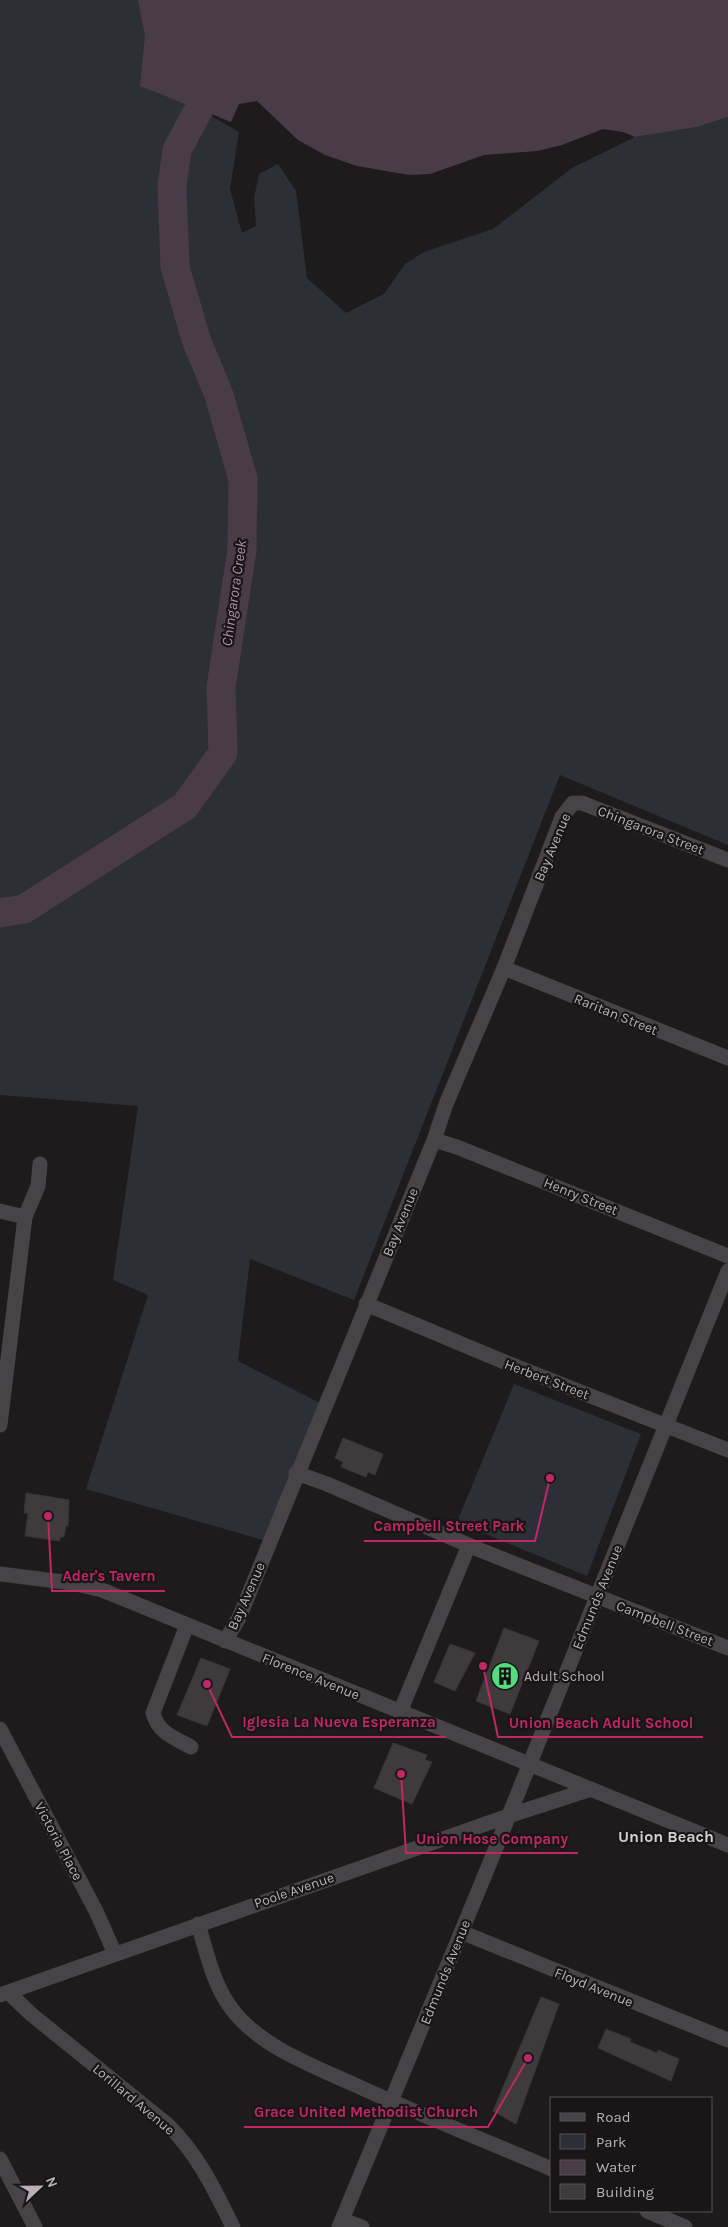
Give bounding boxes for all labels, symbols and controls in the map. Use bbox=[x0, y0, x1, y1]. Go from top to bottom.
water label: Chingarora Creek bbox=[218, 538, 250, 647]
street label: Chingarora Street bbox=[595, 802, 706, 859]
street label: Bay Avenue bbox=[531, 811, 574, 884]
street label: Raritan Street bbox=[572, 990, 660, 1039]
street label: Henry Street bbox=[541, 1174, 620, 1219]
street label: Bay Avenue bbox=[379, 1185, 422, 1259]
street label: Herbert Street bbox=[502, 1356, 591, 1403]
callout: Campbell Street Park bbox=[364, 1511, 535, 1541]
text: Campbell Street Park bbox=[374, 1517, 525, 1535]
street label: Edmunds Avenue bbox=[569, 1542, 626, 1652]
street label: Bay Avenue bbox=[224, 1560, 269, 1633]
callout: Ader's Tavern bbox=[52, 1561, 165, 1591]
text: Ader's Tavern bbox=[62, 1567, 156, 1585]
street label: Campbell Street bbox=[614, 1597, 716, 1650]
street label: Florence Avenue bbox=[260, 1649, 362, 1704]
building icon: Adult School bbox=[490, 1661, 520, 1691]
place label: Adult School bbox=[524, 1668, 605, 1685]
callout: Iglesia La Nueva Esperanza bbox=[232, 1707, 446, 1737]
callout: Union Beach Adult School bbox=[498, 1707, 703, 1737]
text: Iglesia La Nueva Esperanza bbox=[242, 1713, 436, 1731]
text: Union Beach Adult School bbox=[509, 1714, 693, 1732]
street label: Victoria Place bbox=[31, 1799, 86, 1883]
callout: Union Hose Company bbox=[406, 1823, 578, 1853]
district label: Union Beach bbox=[618, 1827, 714, 1846]
text: Union Hose Company bbox=[416, 1830, 568, 1848]
street label: Poole Avenue bbox=[252, 1869, 336, 1912]
street label: Edmunds Avenue bbox=[417, 1917, 474, 2027]
street label: Floyd Avenue bbox=[552, 1964, 636, 2011]
street label: Lorillard Avenue bbox=[89, 2060, 178, 2139]
callout: Grace United Methodist Church bbox=[244, 2097, 488, 2127]
legend bbox=[550, 2097, 713, 2212]
text: Grace United Methodist Church bbox=[254, 2103, 478, 2121]
text: Road bbox=[596, 2108, 631, 2126]
text: Park bbox=[596, 2133, 626, 2151]
text: Water bbox=[596, 2158, 637, 2176]
north arrow bbox=[15, 2162, 65, 2212]
text: N bbox=[42, 2174, 61, 2190]
text: Building bbox=[596, 2183, 654, 2201]

